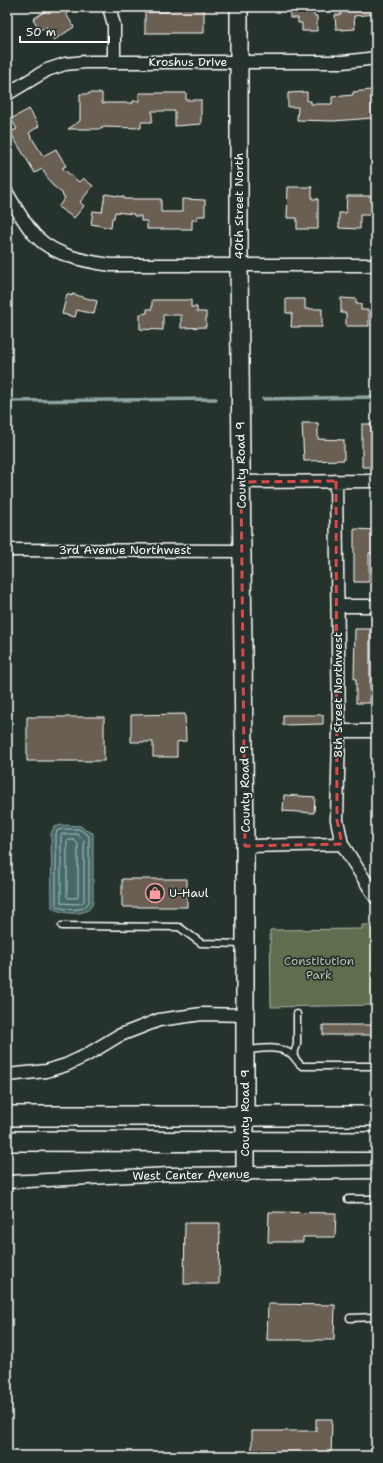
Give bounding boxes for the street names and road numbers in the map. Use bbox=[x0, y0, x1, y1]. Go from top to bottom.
street label: Kroshus Drive bbox=[149, 54, 228, 70]
street label: 40th Street North bbox=[231, 153, 247, 259]
street label: County Road 9 bbox=[232, 421, 250, 509]
street label: 3rd Avenue Northwest bbox=[59, 542, 191, 558]
street label: 8th Street Northwest bbox=[330, 632, 346, 758]
street label: County Road 9 bbox=[236, 745, 254, 833]
street label: County Road 9 bbox=[237, 1069, 253, 1157]
street label: West Center Avenue bbox=[132, 1166, 250, 1184]

